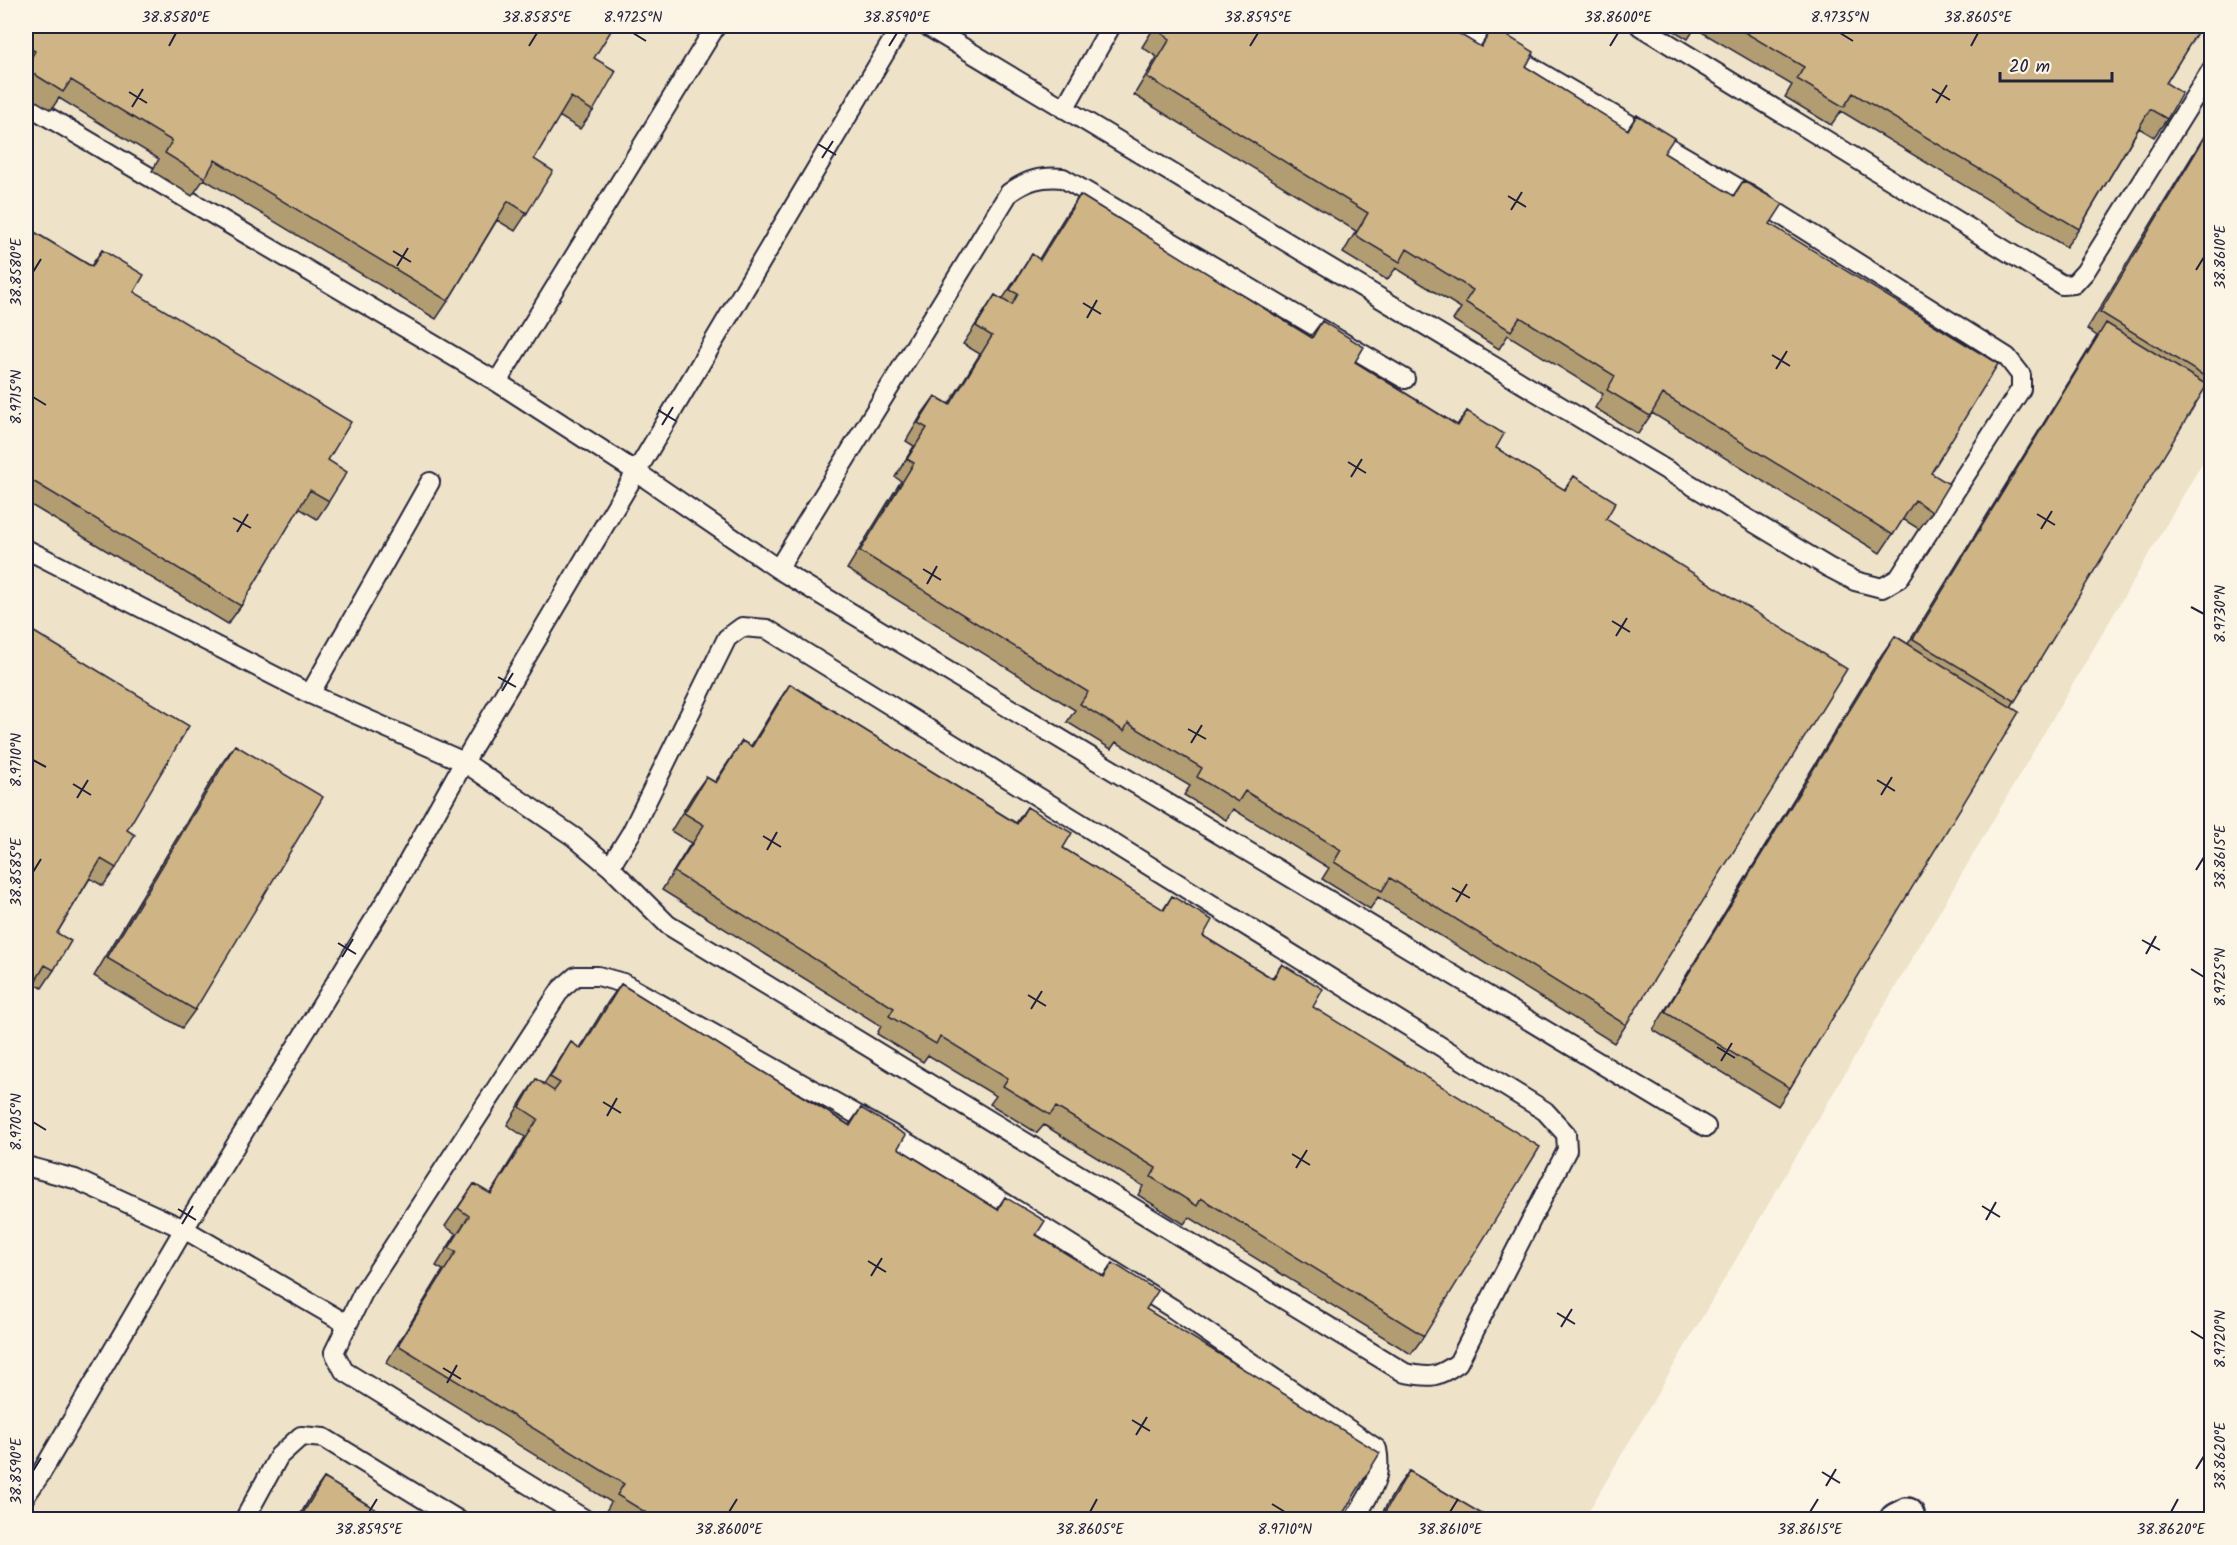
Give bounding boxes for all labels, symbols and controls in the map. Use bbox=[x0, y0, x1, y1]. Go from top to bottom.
text: 38.8580°E bbox=[142, 6, 212, 30]
text: 38.8585°E bbox=[502, 6, 573, 30]
text: 8.9725°N bbox=[604, 6, 662, 30]
text: 38.8590°E bbox=[864, 6, 932, 30]
text: 38.8595°E bbox=[1224, 6, 1293, 30]
text: 38.8600°E bbox=[1584, 6, 1653, 30]
text: 8.9735°N bbox=[1811, 6, 1869, 30]
text: 38.8605°E bbox=[1944, 6, 2013, 30]
scale bar bbox=[2000, 45, 2112, 83]
text: 20 m bbox=[2009, 53, 2050, 82]
text: 38.8610°E bbox=[2209, 223, 2233, 289]
text: 38.8580°E bbox=[5, 236, 29, 306]
text: 8.9715°N bbox=[5, 370, 29, 424]
text: 8.9730°N bbox=[2209, 585, 2233, 643]
text: 8.9710°N bbox=[5, 733, 29, 787]
text: 38.8615°E bbox=[2209, 823, 2233, 890]
text: 38.8585°E bbox=[5, 836, 29, 907]
text: 8.9725°N bbox=[2209, 948, 2233, 1006]
text: 8.9705°N bbox=[5, 1093, 29, 1151]
text: 8.9720°N bbox=[2209, 1310, 2233, 1368]
text: 38.8620°E bbox=[2209, 1420, 2233, 1490]
text: 38.8590°E bbox=[5, 1436, 29, 1504]
text: 38.8595°E bbox=[335, 1518, 404, 1542]
text: 38.8600°E bbox=[695, 1518, 764, 1542]
text: 38.8605°E bbox=[1056, 1518, 1125, 1542]
text: 8.9710°N bbox=[1258, 1518, 1312, 1542]
text: 38.8610°E bbox=[1418, 1518, 1484, 1542]
text: 38.8615°E bbox=[1777, 1518, 1844, 1542]
text: 38.8620°E bbox=[2137, 1518, 2207, 1542]

